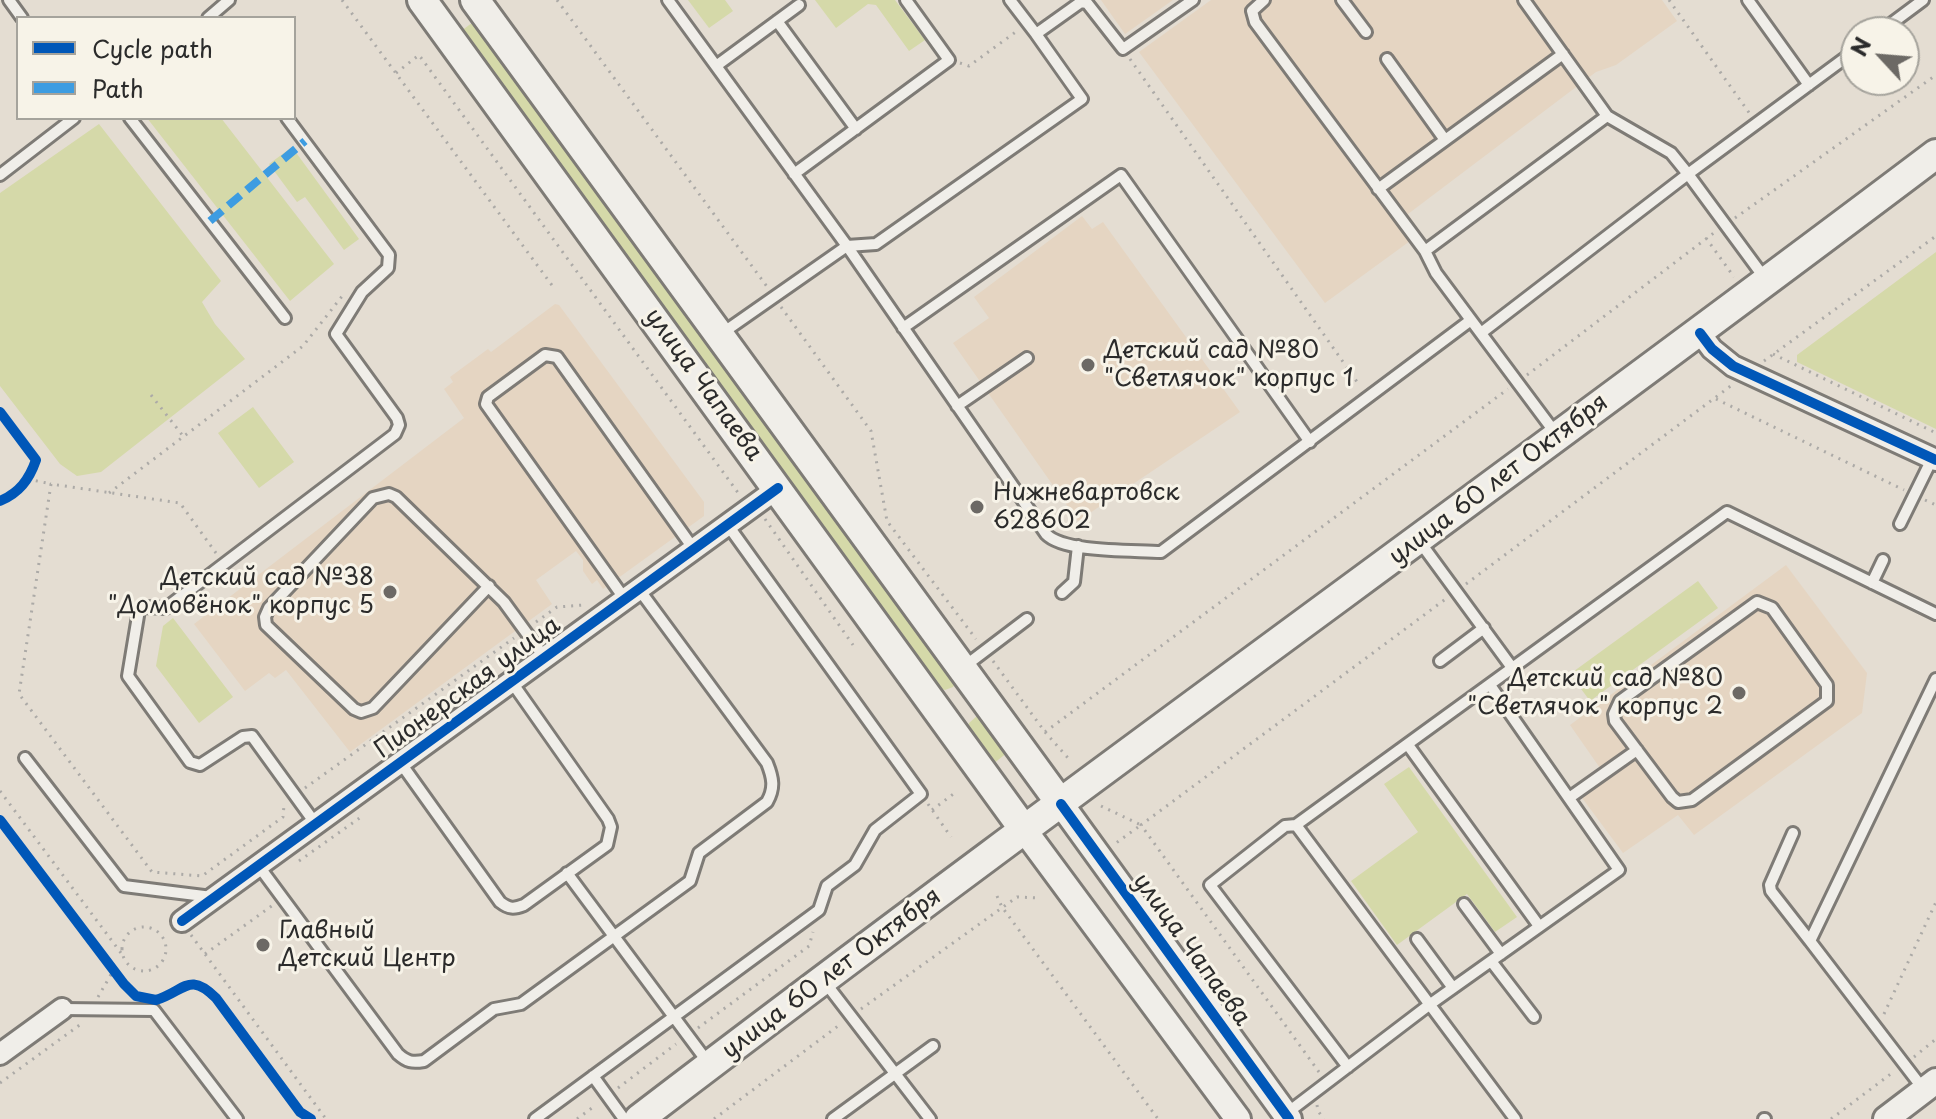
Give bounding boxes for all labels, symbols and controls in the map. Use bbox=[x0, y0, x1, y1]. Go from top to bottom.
legend bbox=[16, 16, 296, 120]
north arrow bbox=[1840, 16, 1920, 96]
text: Cycle path bbox=[92, 30, 213, 66]
text: N bbox=[1841, 31, 1878, 61]
text: Path bbox=[92, 70, 144, 106]
street label: улица Чапаева bbox=[638, 303, 768, 467]
place label: Детский сад №80 "Светлячок" корпус 1 bbox=[1104, 337, 1354, 393]
marker: Детский сад №80 "Светлячок" корпус 1 bbox=[1079, 356, 1097, 374]
street label: улица 60 лет Октября bbox=[1384, 388, 1614, 572]
place label: Нижневартовск 628602 bbox=[993, 479, 1180, 535]
marker: Нижневартовск 628602 bbox=[968, 498, 986, 516]
place label: Детский сад №38 "Домовёнок" корпус 5 bbox=[108, 564, 374, 620]
marker: Детский сад №38 "Домовёнок" корпус 5 bbox=[381, 583, 399, 601]
street label: Пионерская улица bbox=[370, 611, 566, 765]
place label: Детский сад №80 "Светлячок" корпус 2 bbox=[1467, 665, 1723, 721]
marker: Детский сад №80 "Светлячок" корпус 2 bbox=[1730, 684, 1748, 702]
street label: улица Чапаева bbox=[1126, 868, 1256, 1032]
street label: улица 60 лет Октября bbox=[717, 882, 947, 1066]
place label: Главный Детский Центр bbox=[279, 917, 456, 973]
marker: Главный Детский Центр bbox=[254, 936, 272, 954]

